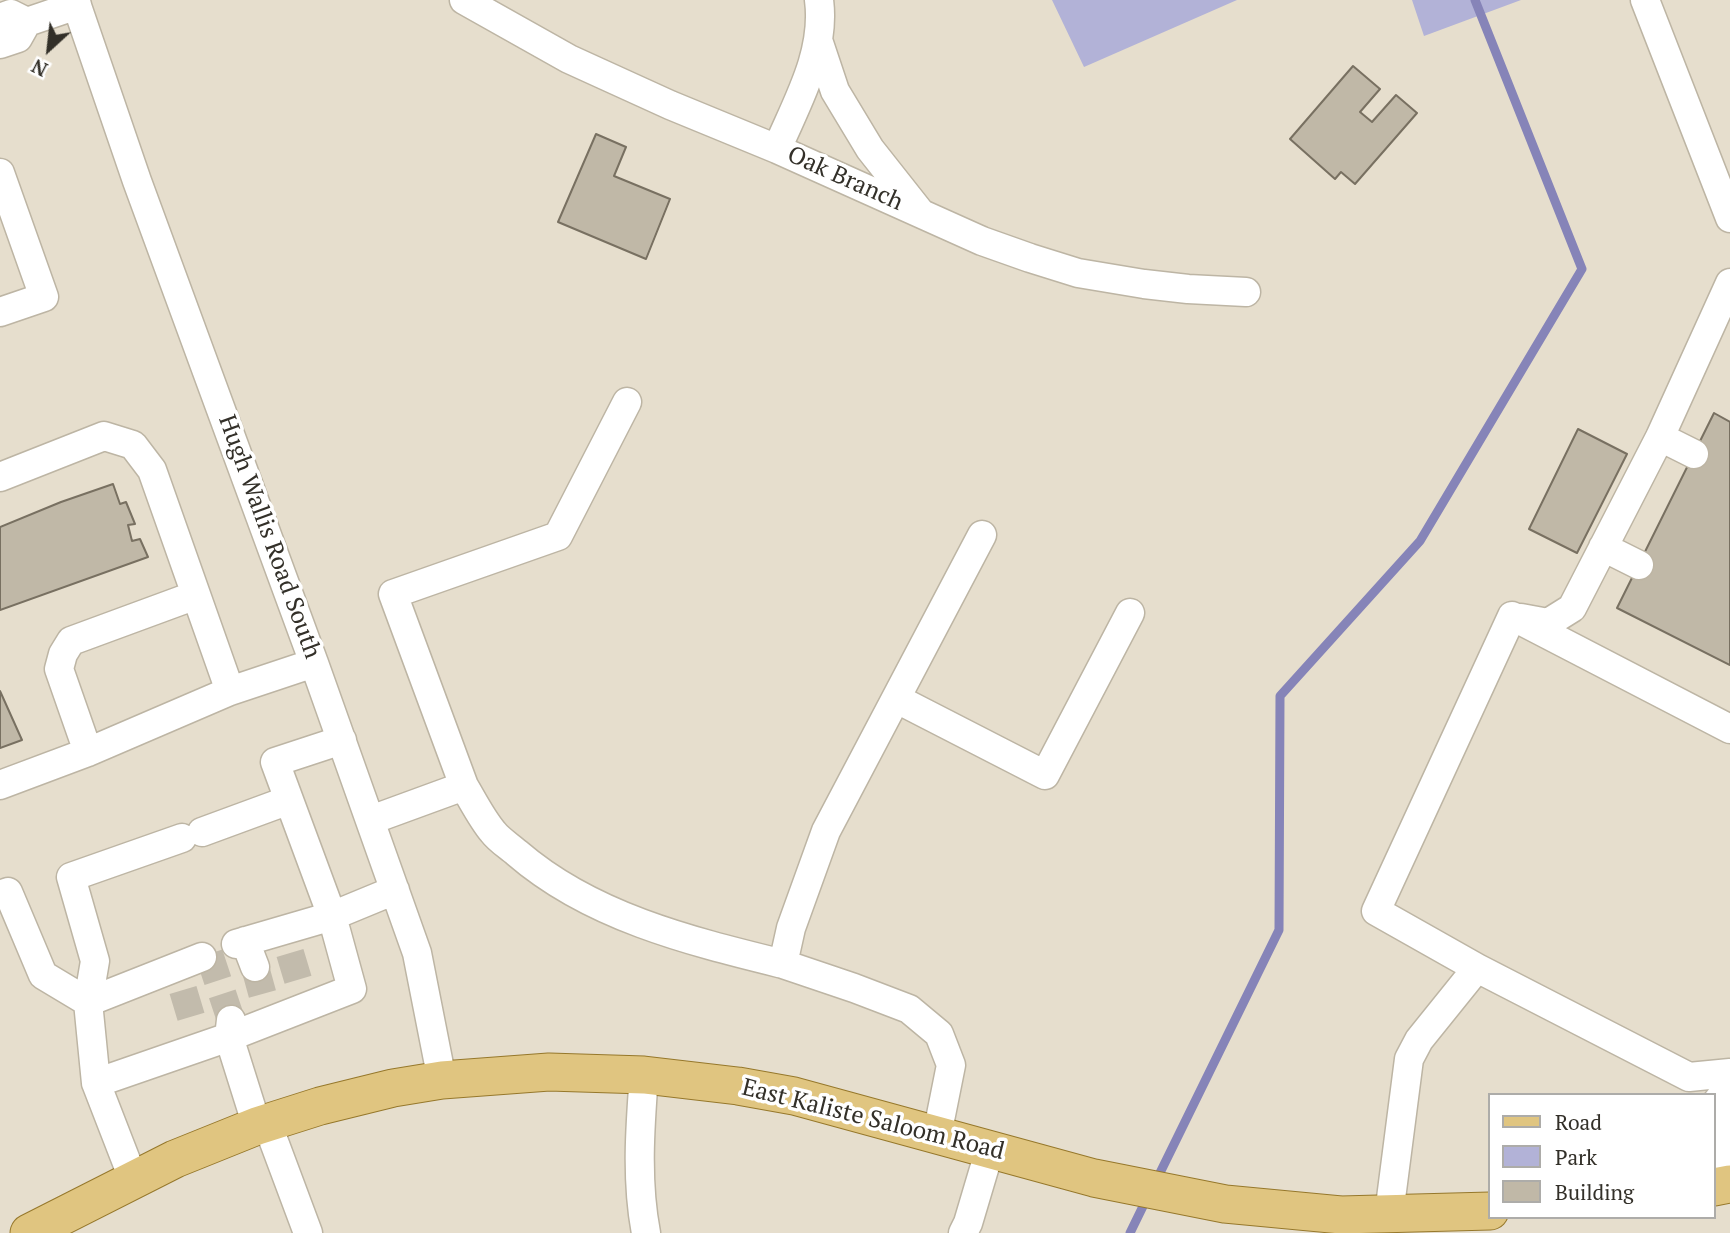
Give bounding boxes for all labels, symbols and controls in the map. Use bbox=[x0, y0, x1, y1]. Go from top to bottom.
north arrow bbox=[14, 14, 84, 84]
text: N bbox=[27, 54, 51, 83]
street label: Oak Branch bbox=[783, 141, 907, 217]
street label: Hugh Wallis Road South bbox=[212, 411, 326, 663]
street label: East Kaliste Saloom Road bbox=[739, 1073, 1007, 1167]
legend bbox=[1488, 1093, 1716, 1219]
text: Road bbox=[1555, 1108, 1602, 1136]
text: Park bbox=[1555, 1143, 1597, 1171]
text: Building bbox=[1555, 1178, 1634, 1206]

